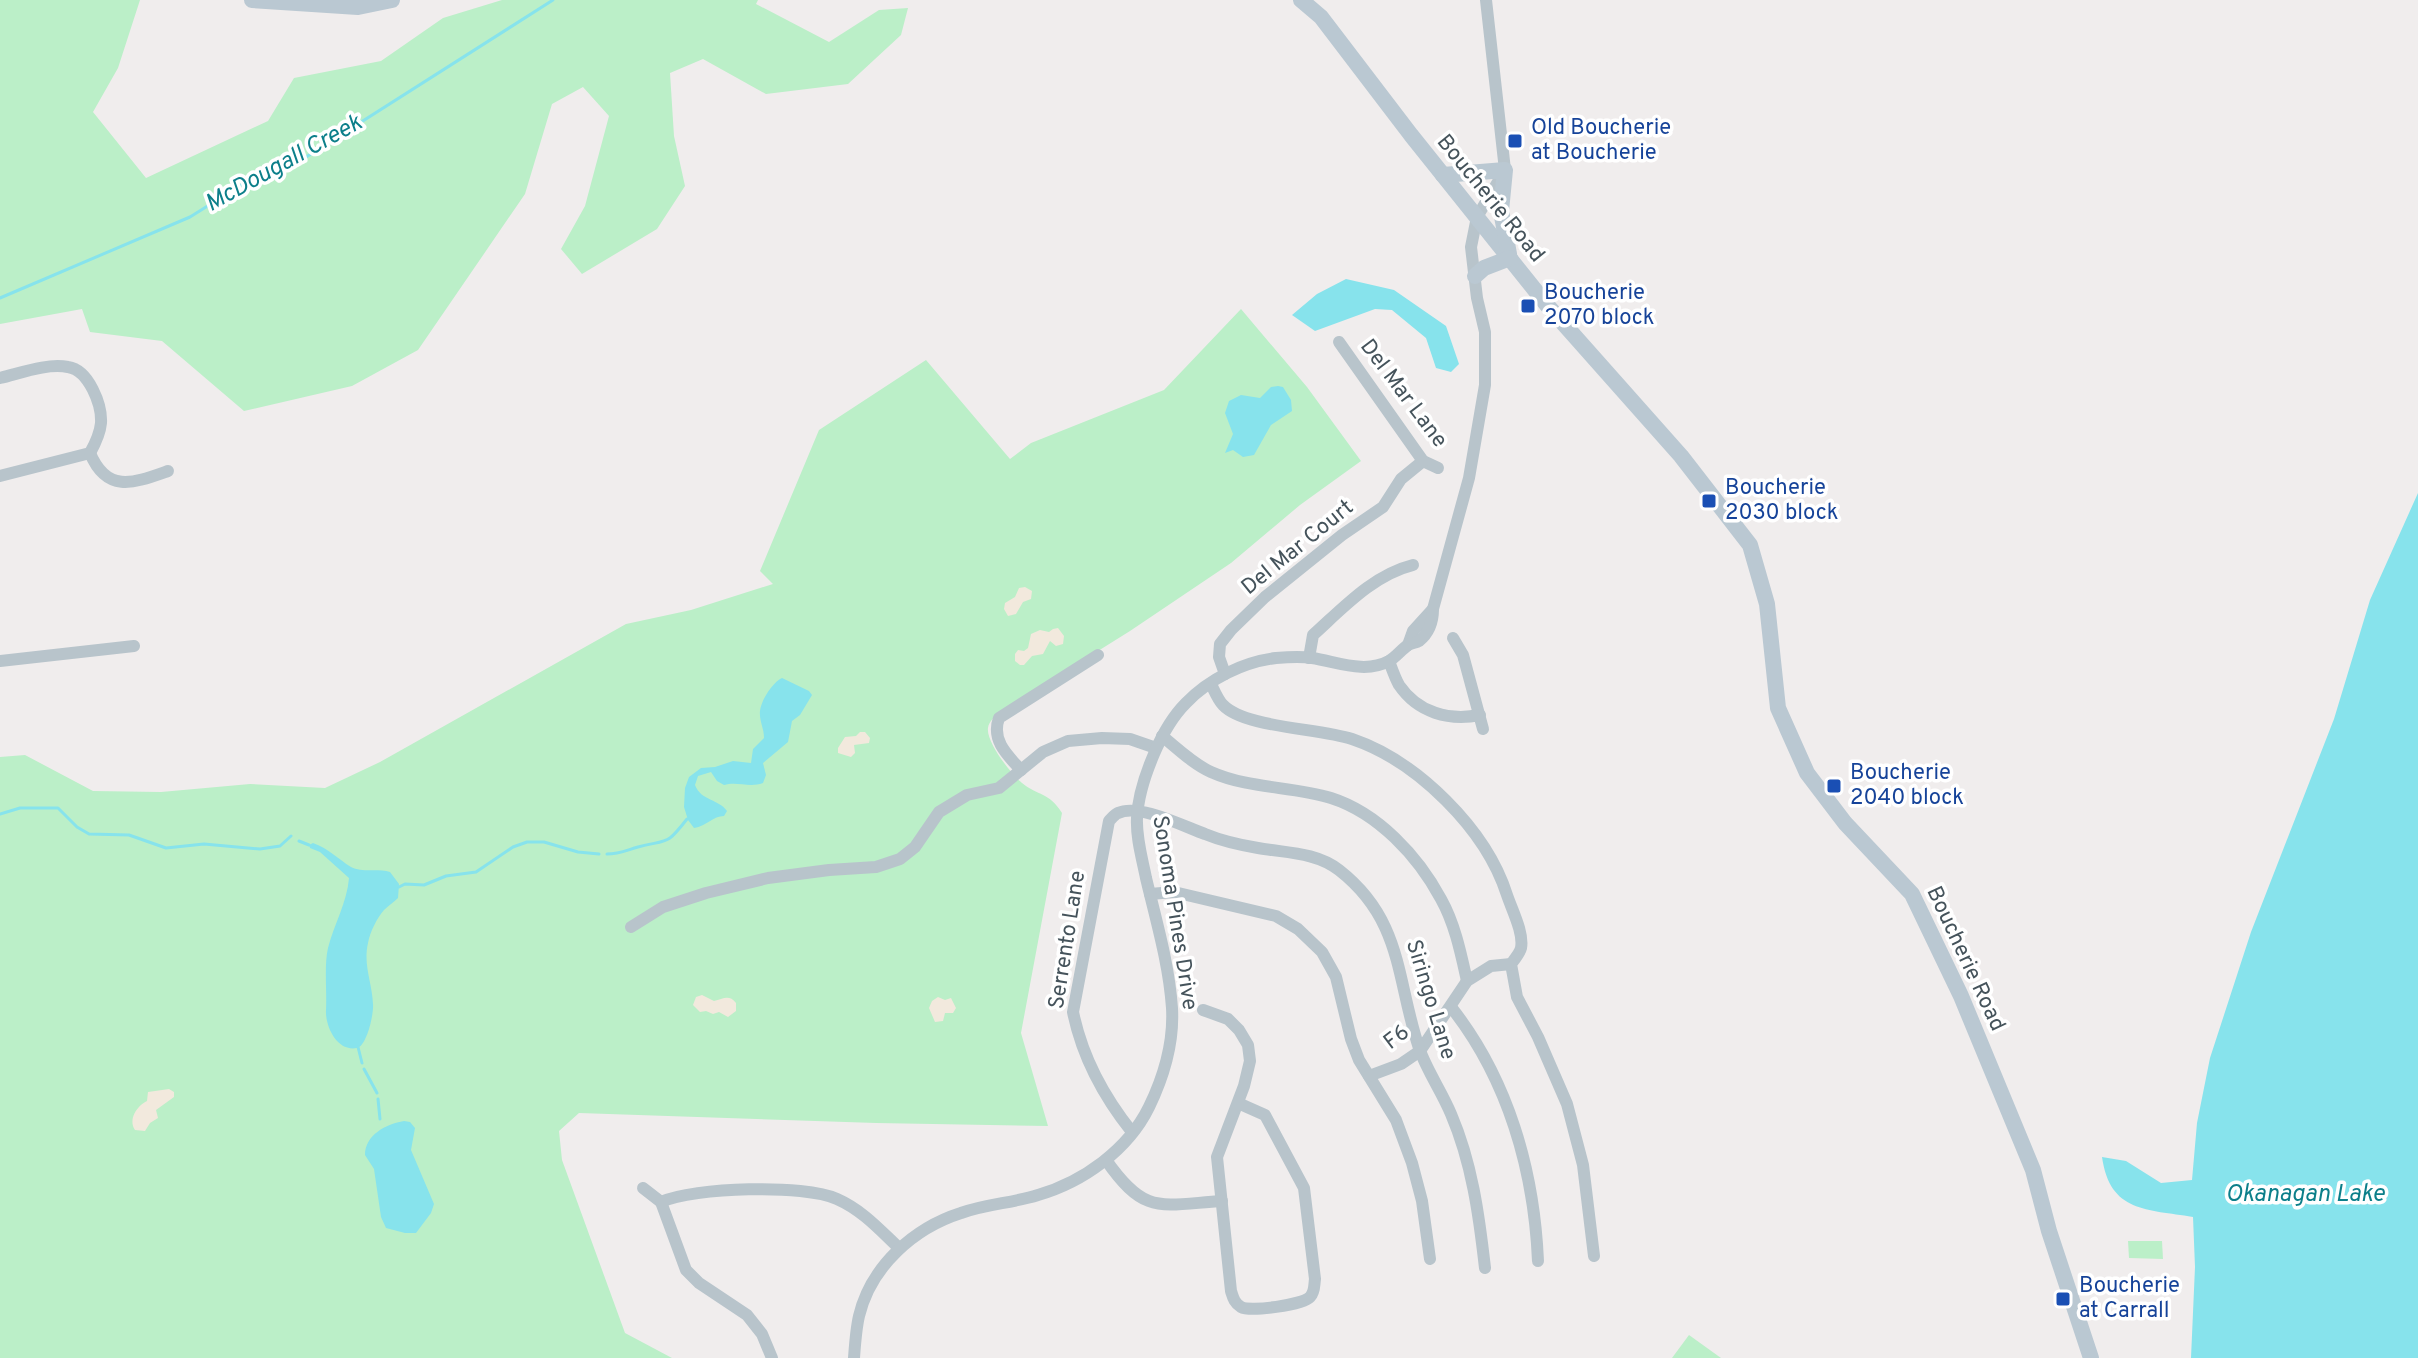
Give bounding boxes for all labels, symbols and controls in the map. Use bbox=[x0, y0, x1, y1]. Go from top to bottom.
water label: McDougall Creek bbox=[200, 108, 369, 220]
place label: Old Boucherie at Boucherie bbox=[1531, 115, 1671, 167]
street label: Boucherie Road bbox=[1430, 130, 1550, 268]
marker: Old Boucherie at Boucherie bbox=[1506, 132, 1524, 150]
place label: Boucherie 2070 block bbox=[1544, 280, 1654, 332]
marker: Boucherie 2070 block bbox=[1519, 297, 1537, 315]
street label: Del Mar Lane bbox=[1353, 334, 1453, 454]
place label: Boucherie 2030 block bbox=[1725, 475, 1838, 527]
marker: Boucherie 2030 block bbox=[1700, 492, 1718, 510]
street label: Del Mar Court bbox=[1236, 495, 1360, 601]
place label: Boucherie 2040 block bbox=[1850, 760, 1964, 812]
marker: Boucherie 2040 block bbox=[1825, 777, 1843, 795]
street label: Sonoma Pines Drive bbox=[1145, 814, 1203, 1012]
street label: Serrento Lane bbox=[1044, 869, 1092, 1011]
street label: Boucherie Road bbox=[1920, 882, 2010, 1036]
street label: Siringo Lane bbox=[1399, 937, 1461, 1063]
street label: F6 bbox=[1379, 1020, 1415, 1056]
water label: Okanagan Lake bbox=[2225, 1180, 2385, 1210]
place label: Boucherie at Carrall bbox=[2079, 1273, 2180, 1325]
marker: Boucherie at Carrall bbox=[2054, 1290, 2072, 1308]

